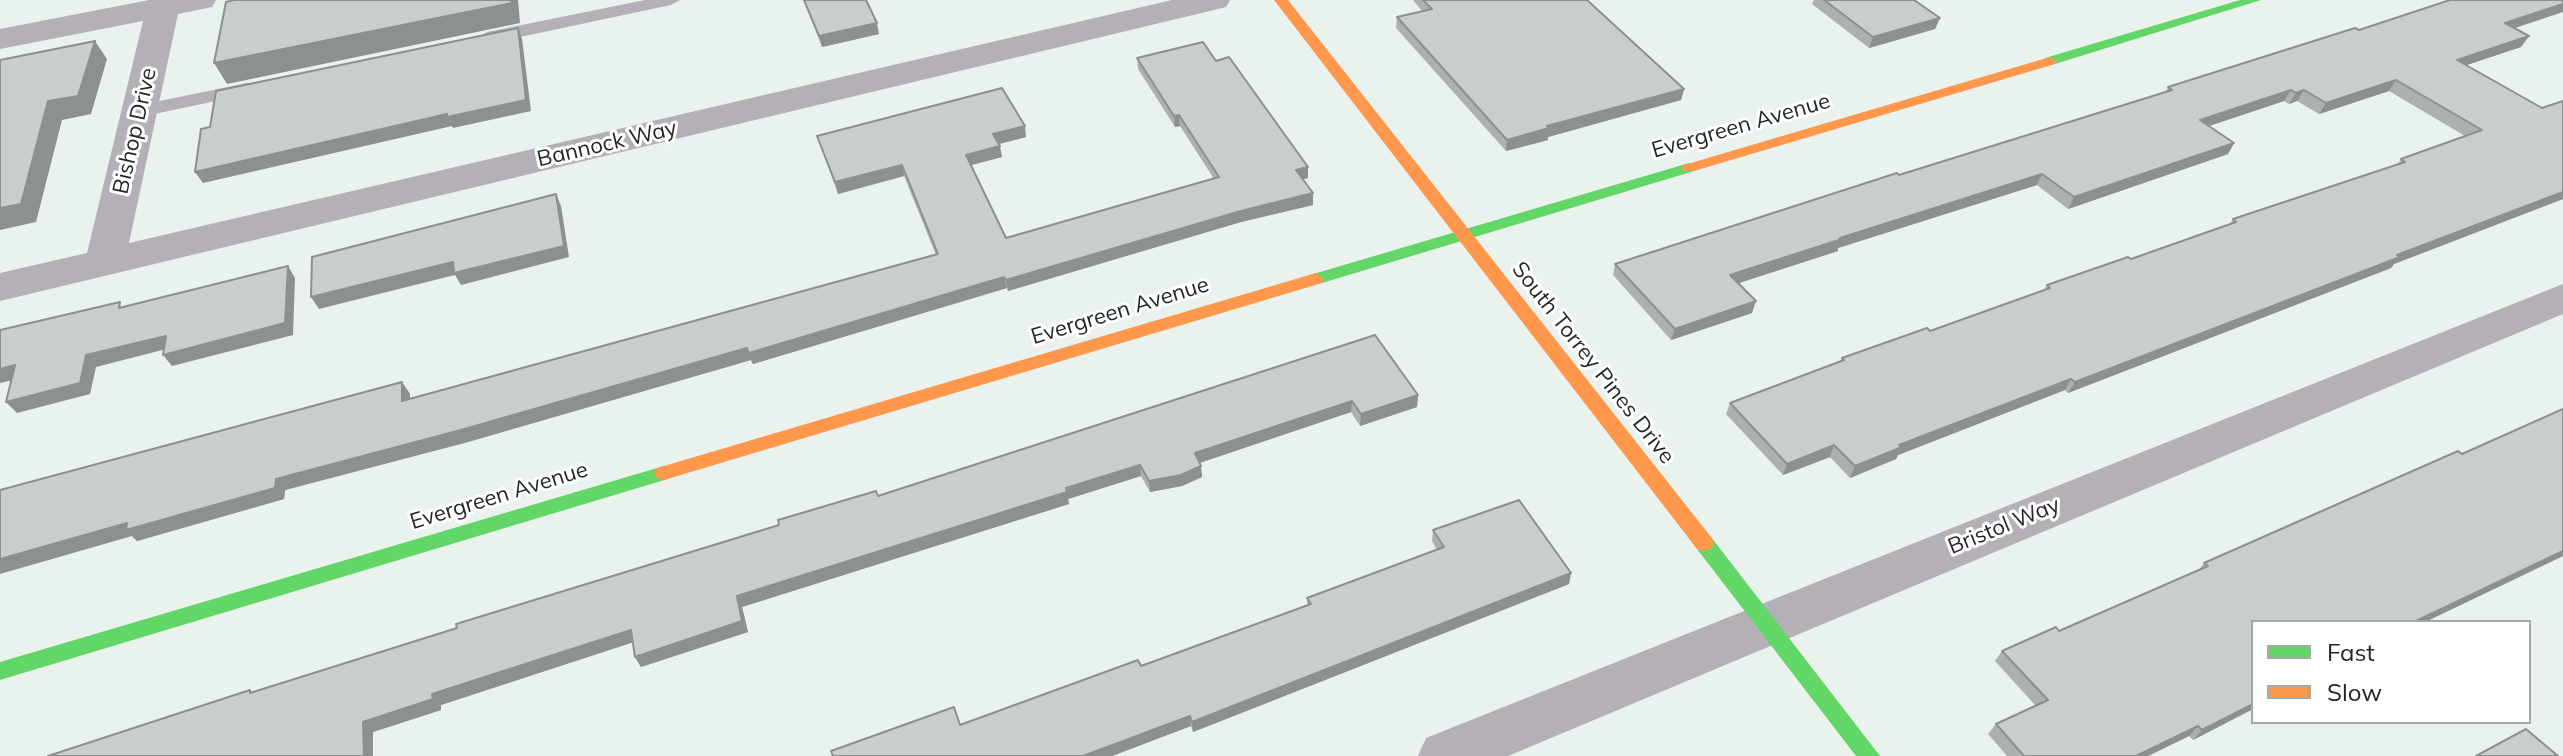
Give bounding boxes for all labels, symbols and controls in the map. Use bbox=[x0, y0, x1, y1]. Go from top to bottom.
street label: Bishop Drive bbox=[108, 65, 162, 197]
street label: Evergreen Avenue bbox=[1649, 88, 1833, 164]
street label: Bannock Way bbox=[535, 115, 679, 173]
street label: South Torrey Pines Drive bbox=[1506, 257, 1680, 469]
street label: Evergreen Avenue bbox=[1028, 271, 1212, 351]
street label: Evergreen Avenue bbox=[407, 456, 591, 536]
street label: Bristol Way bbox=[1944, 492, 2064, 560]
legend bbox=[2251, 620, 2531, 724]
text: Fast bbox=[2327, 637, 2375, 667]
text: Slow bbox=[2327, 677, 2382, 707]

